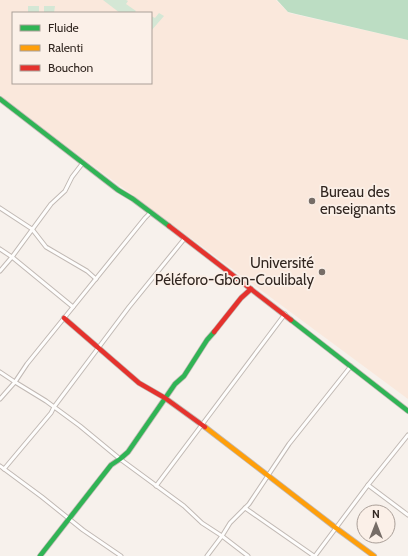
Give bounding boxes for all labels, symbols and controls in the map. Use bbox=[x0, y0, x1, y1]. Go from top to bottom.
legend bbox=[12, 12, 152, 84]
text: Fluide bbox=[48, 20, 79, 35]
text: Ralenti bbox=[48, 40, 83, 55]
text: Bouchon bbox=[48, 60, 94, 75]
place label: Bureau des enseignants bbox=[320, 183, 396, 218]
marker: Bureau des enseignants bbox=[307, 196, 317, 206]
place label: Université Péléforo-Gbon-Coulibaly bbox=[155, 254, 314, 289]
marker: Université Péléforo-Gbon-Coulibaly bbox=[317, 267, 327, 277]
north arrow bbox=[356, 504, 396, 544]
text: N bbox=[372, 507, 380, 521]

